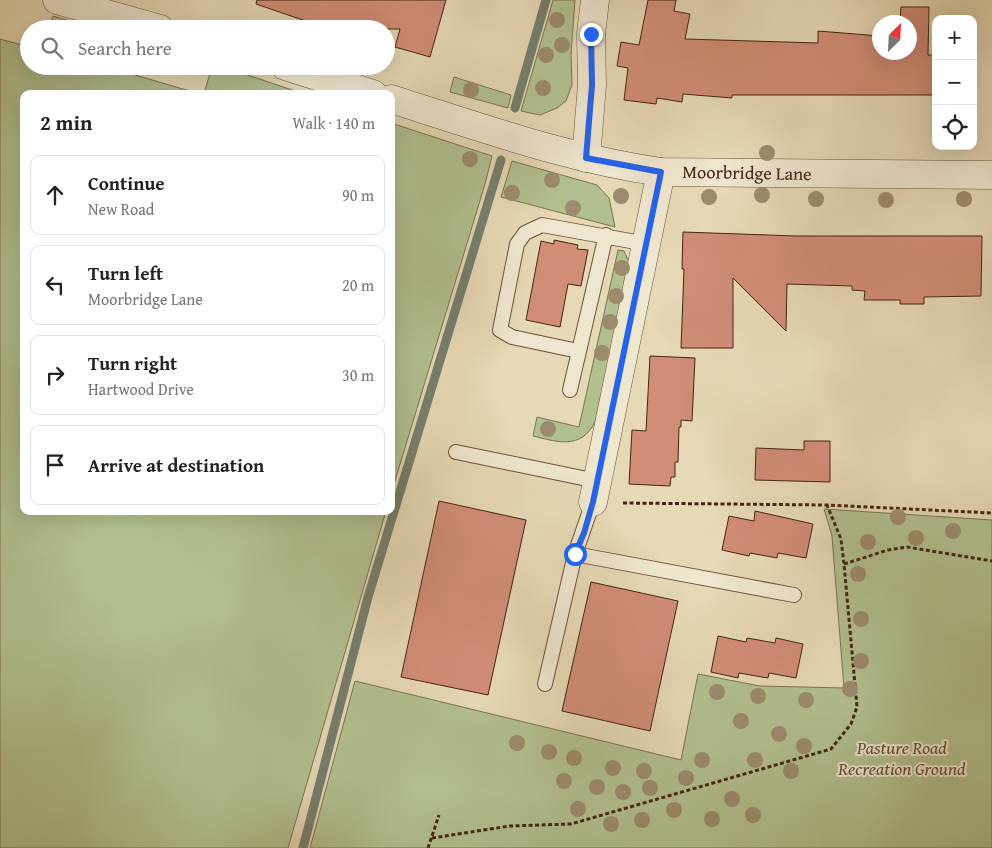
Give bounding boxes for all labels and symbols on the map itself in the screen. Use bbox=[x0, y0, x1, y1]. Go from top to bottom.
north arrow bbox=[872, 15, 917, 60]
route end bbox=[580, 23, 603, 46]
street label: Moorbridge Lane bbox=[682, 158, 812, 187]
route start bbox=[564, 543, 587, 566]
park label: Pasture Road Recreation Ground bbox=[837, 734, 966, 782]

